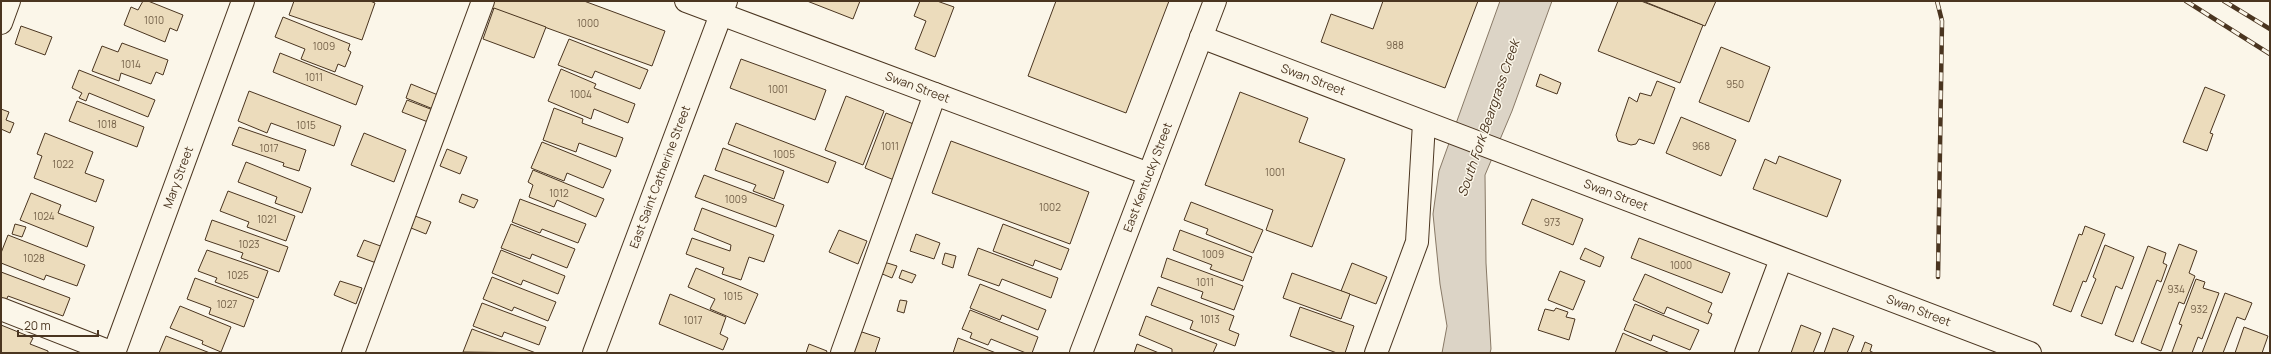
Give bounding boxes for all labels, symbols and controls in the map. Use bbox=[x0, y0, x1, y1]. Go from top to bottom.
house number: 1010 bbox=[144, 13, 164, 27]
house number: 1000 bbox=[577, 16, 599, 30]
water label: South Fork Beargrass Creek bbox=[1453, 35, 1524, 199]
house number: 988 bbox=[1386, 38, 1404, 52]
house number: 1009 bbox=[313, 39, 335, 53]
house number: 1014 bbox=[121, 57, 141, 71]
street label: Swan Street bbox=[1279, 59, 1348, 99]
street label: Swan Street bbox=[883, 67, 952, 107]
house number: 1011 bbox=[305, 70, 323, 84]
house number: 950 bbox=[1726, 77, 1744, 91]
house number: 1001 bbox=[768, 82, 788, 96]
house number: 1004 bbox=[570, 87, 592, 101]
street label: East Saint Catherine Street bbox=[625, 103, 694, 251]
house number: 1018 bbox=[97, 117, 117, 131]
house number: 1015 bbox=[296, 118, 316, 132]
street label: East Kentucky Street bbox=[1119, 120, 1176, 234]
house number: 1011 bbox=[881, 139, 899, 153]
house number: 968 bbox=[1692, 139, 1710, 153]
house number: 1017 bbox=[260, 141, 278, 155]
street label: Mary Street bbox=[159, 144, 197, 211]
house number: 1005 bbox=[773, 147, 795, 161]
house number: 1022 bbox=[52, 157, 74, 171]
house number: 1001 bbox=[1265, 165, 1285, 179]
street label: Swan Street bbox=[1581, 175, 1651, 215]
house number: 1012 bbox=[549, 186, 569, 200]
house number: 1009 bbox=[725, 192, 747, 206]
house number: 1002 bbox=[1039, 200, 1061, 214]
house number: 1024 bbox=[33, 209, 55, 223]
house number: 1021 bbox=[257, 212, 277, 226]
house number: 973 bbox=[1544, 215, 1560, 229]
house number: 1023 bbox=[238, 237, 260, 251]
house number: 1009 bbox=[1202, 247, 1224, 261]
house number: 1028 bbox=[23, 251, 45, 265]
house number: 1000 bbox=[1670, 258, 1692, 272]
house number: 1025 bbox=[227, 268, 249, 282]
house number: 1011 bbox=[1196, 275, 1214, 289]
house number: 934 bbox=[2167, 282, 2185, 296]
house number: 1015 bbox=[723, 289, 743, 303]
street label: Swan Street bbox=[1884, 290, 1954, 330]
house number: 1027 bbox=[217, 297, 237, 311]
house number: 932 bbox=[2190, 302, 2208, 316]
scale bar bbox=[18, 312, 98, 338]
house number: 1013 bbox=[1200, 312, 1220, 326]
house number: 1017 bbox=[684, 313, 702, 327]
text: 20 m bbox=[24, 317, 51, 334]

